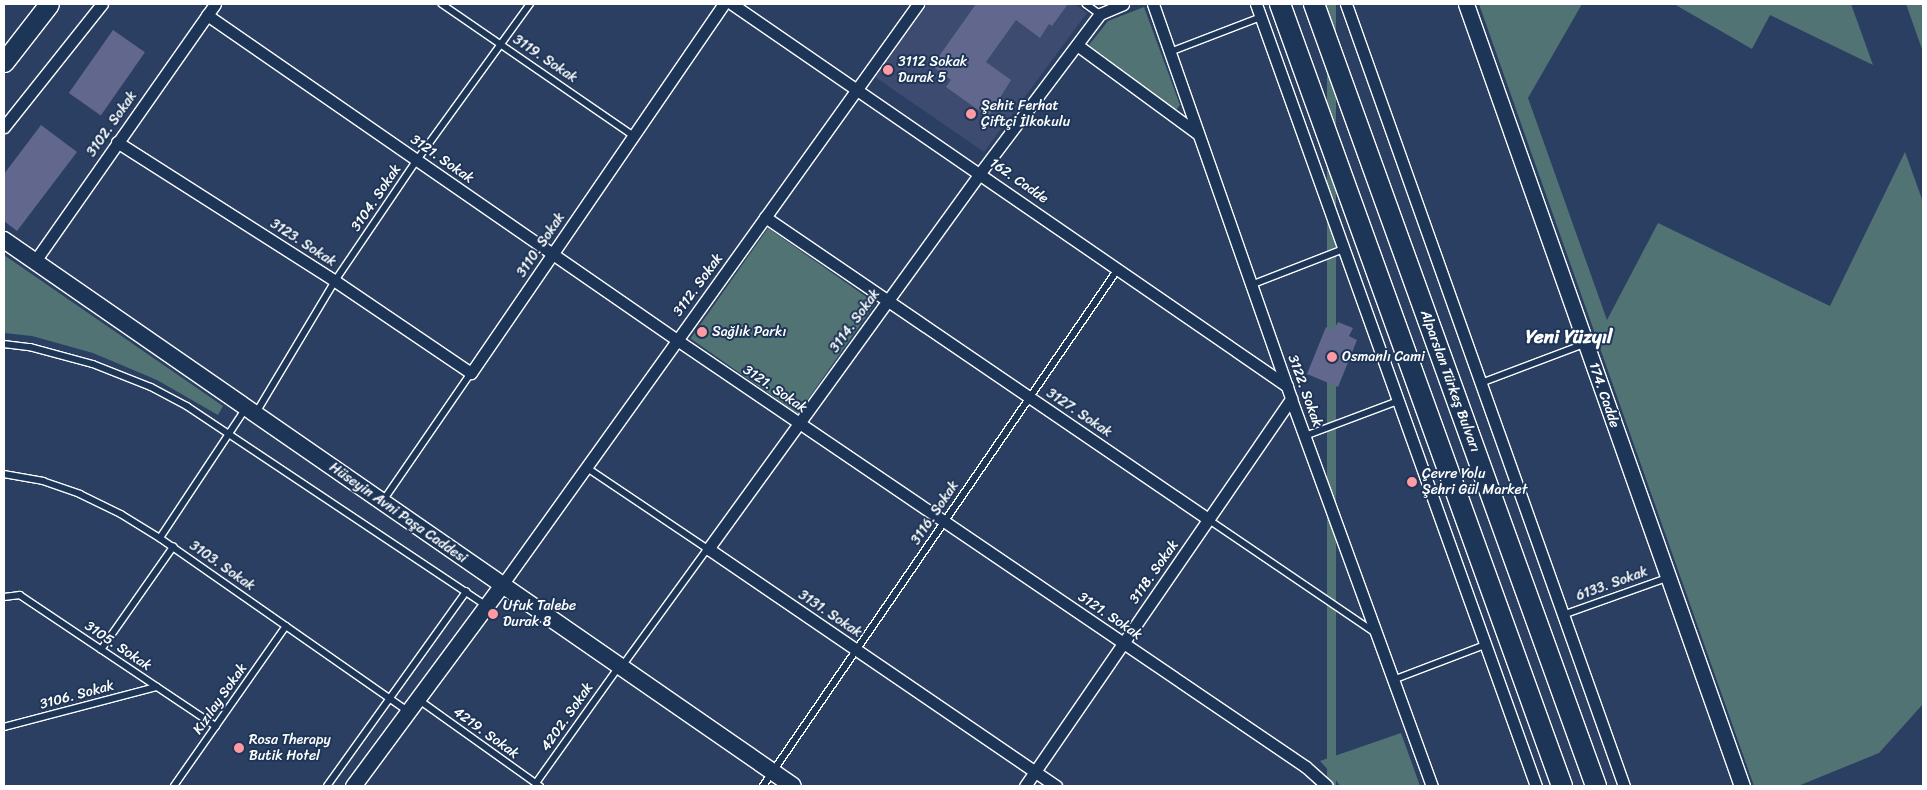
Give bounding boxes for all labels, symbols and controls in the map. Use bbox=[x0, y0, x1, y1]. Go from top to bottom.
street label: 3119. Sokak bbox=[510, 31, 580, 87]
place label: 3112 Sokak Durak 5 bbox=[898, 54, 967, 86]
marker: 3112 Sokak Durak 5 bbox=[882, 64, 894, 76]
street label: 3102. Sokak bbox=[83, 88, 141, 160]
place label: Şehit Ferhat Çiftçi İlkokulu bbox=[981, 98, 1070, 130]
marker: Şehit Ferhat Çiftçi İlkokulu bbox=[965, 108, 977, 120]
street label: 3121. Sokak bbox=[407, 131, 477, 187]
street label: 162. Cadde bbox=[986, 155, 1052, 207]
street label: 3104. Sokak bbox=[348, 161, 404, 235]
street label: 3110. Sokak bbox=[513, 210, 569, 280]
street label: 3123. Sokak bbox=[267, 215, 339, 271]
street label: 3112. Sokak bbox=[670, 250, 726, 320]
street label: 3114. Sokak bbox=[826, 286, 884, 356]
street label: Alparslan Türkeş Bulvarı bbox=[1416, 308, 1484, 454]
place label: Sağlık Parkı bbox=[712, 324, 786, 340]
marker: Sağlık Parkı bbox=[696, 326, 708, 338]
district label: Yeni Yüzyıl bbox=[1526, 326, 1612, 348]
place label: Osmanlı Cami bbox=[1342, 349, 1425, 365]
marker: Osmanlı Cami bbox=[1326, 351, 1338, 363]
street label: 3122. Sokak bbox=[1284, 353, 1326, 429]
street label: 174. Cadde bbox=[1585, 360, 1623, 430]
street label: 3121. Sokak bbox=[740, 362, 810, 416]
street label: 3127. Sokak bbox=[1043, 385, 1115, 441]
street label: Hüseyin Avni Paşa Caddesi bbox=[326, 459, 470, 567]
place label: Çevre Yolu Şehri Gül Market bbox=[1422, 466, 1527, 498]
marker: Çevre Yolu Şehri Gül Market bbox=[1406, 476, 1418, 488]
street label: 3116. Sokak bbox=[908, 478, 962, 548]
street label: 3103. Sokak bbox=[186, 537, 258, 595]
street label: 3118. Sokak bbox=[1126, 537, 1182, 607]
street label: 6133. Sokak bbox=[1574, 563, 1650, 605]
street label: 3131. Sokak bbox=[795, 587, 865, 641]
street label: 3121. Sokak bbox=[1075, 589, 1145, 643]
place label: Ufuk Talebe Durak 8 bbox=[503, 598, 576, 630]
marker: Ufuk Talebe Durak 8 bbox=[487, 608, 499, 620]
street label: 3105. Sokak bbox=[81, 618, 155, 674]
street label: Kızılay Sokak bbox=[189, 660, 251, 738]
street label: 3106. Sokak bbox=[38, 677, 116, 713]
street label: 4202. Sokak bbox=[537, 680, 597, 754]
street label: 4219. Sokak bbox=[450, 704, 522, 762]
place label: Rosa Therapy Butik Hotel bbox=[249, 732, 331, 764]
marker: Rosa Therapy Butik Hotel bbox=[233, 742, 245, 754]

